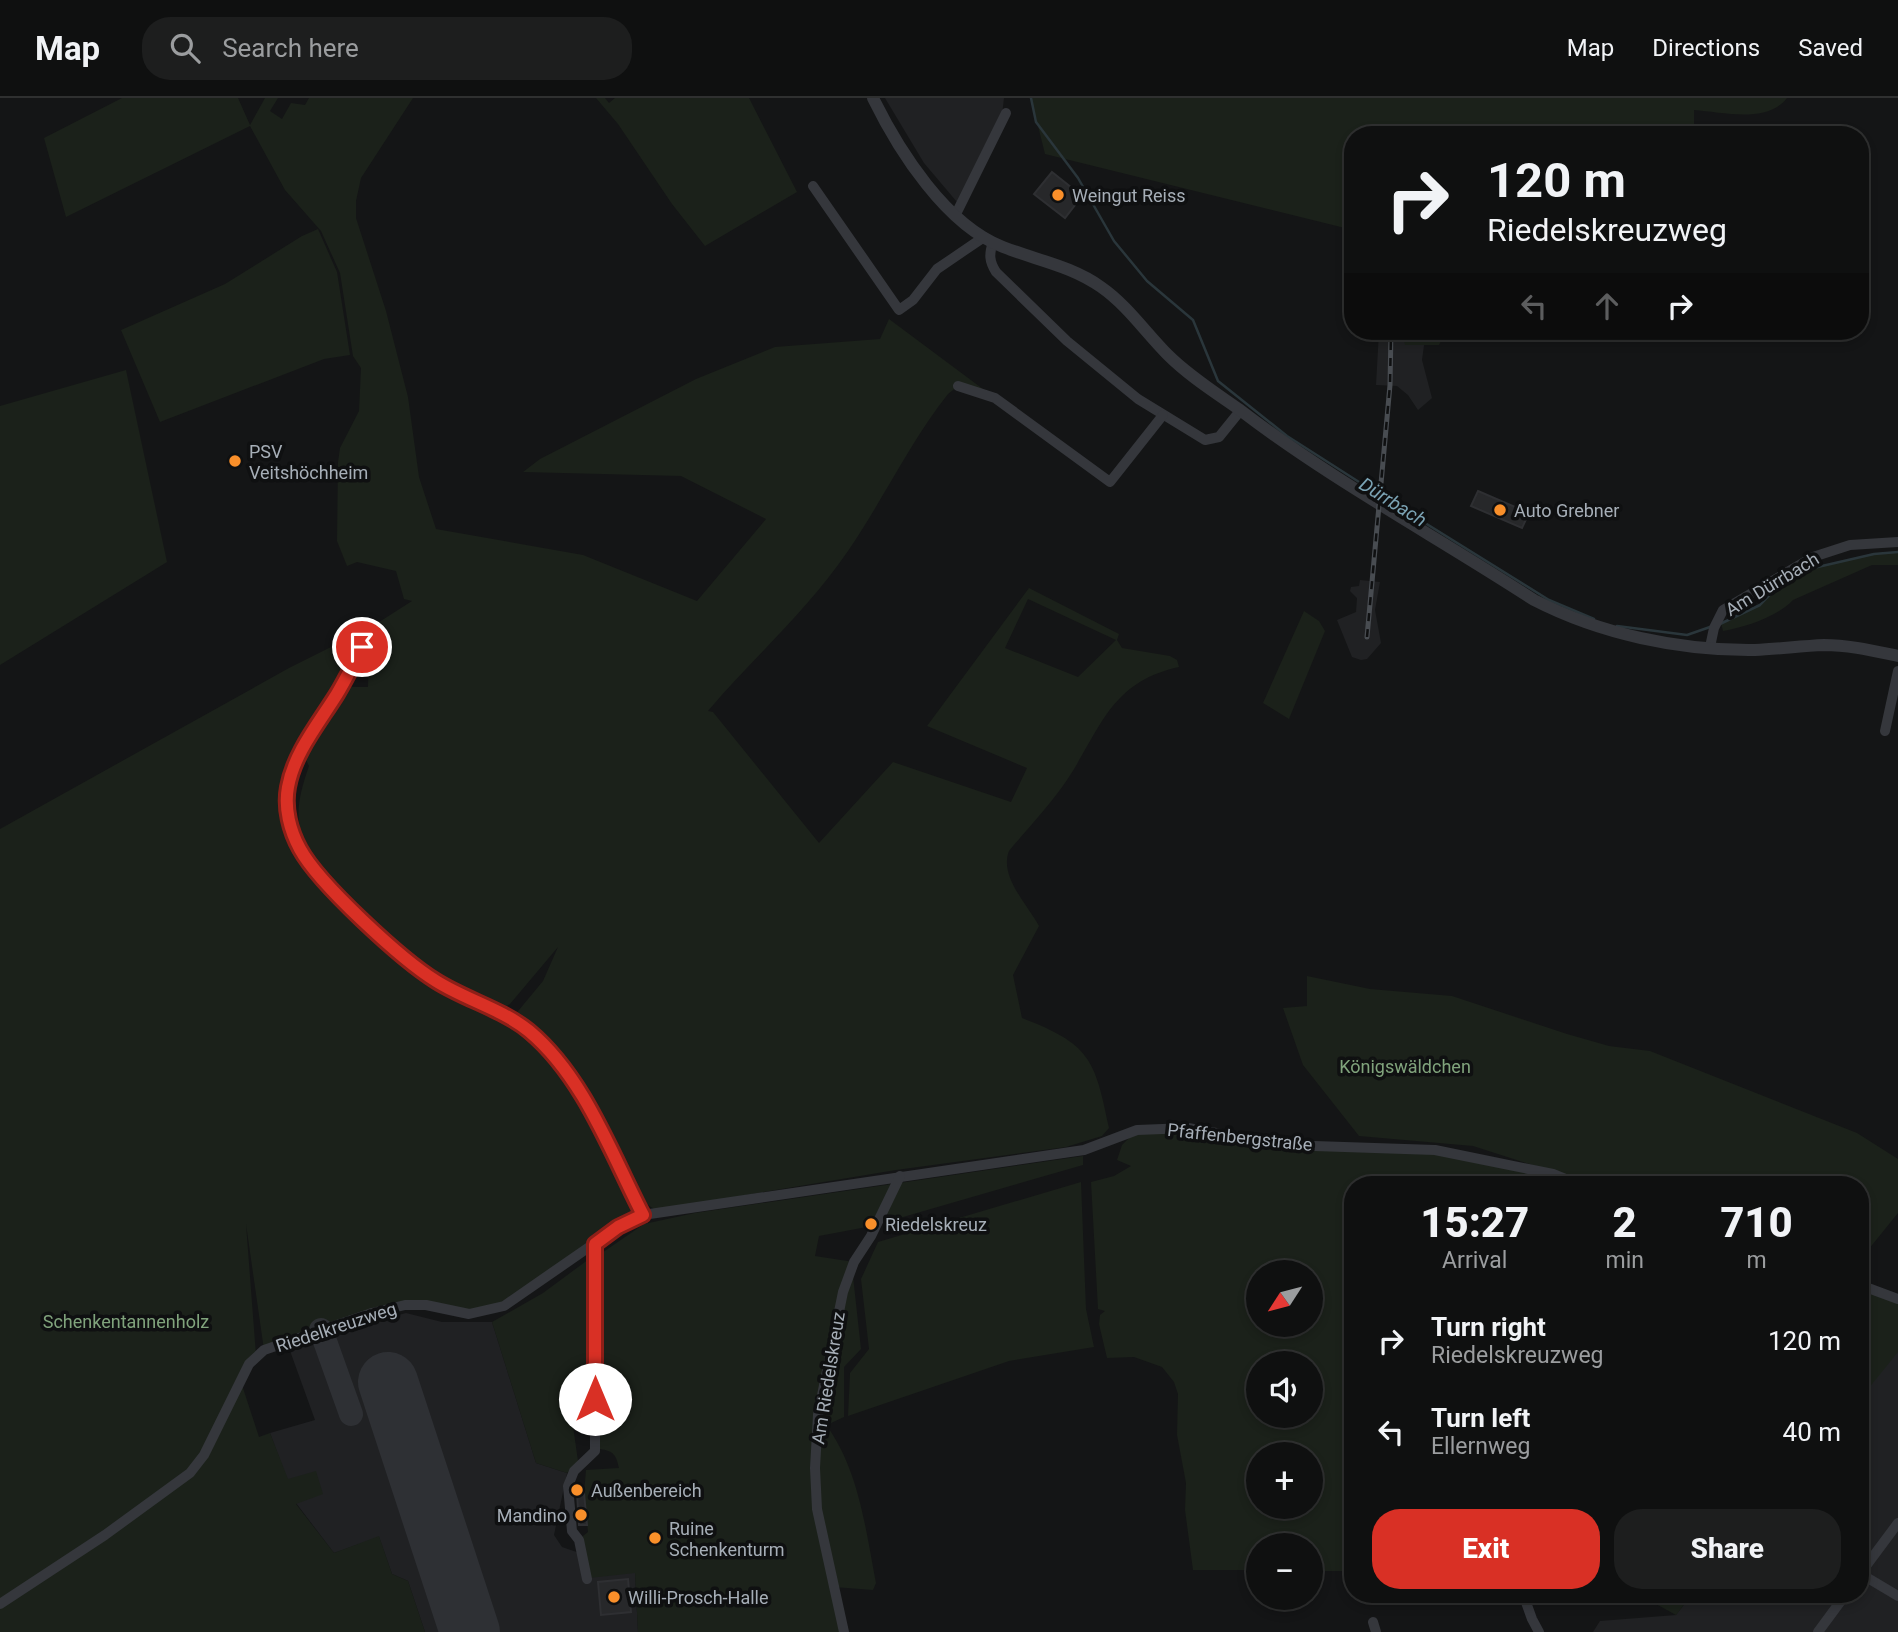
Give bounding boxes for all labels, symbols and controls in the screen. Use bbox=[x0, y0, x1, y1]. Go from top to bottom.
search box bbox=[142, 17, 632, 80]
text: Map bbox=[35, 29, 100, 68]
icon: search bbox=[166, 29, 204, 67]
text: Search here bbox=[222, 33, 359, 63]
text: Map bbox=[1567, 34, 1614, 62]
text: Directions bbox=[1652, 34, 1760, 62]
text: Saved bbox=[1798, 34, 1863, 62]
text: 120 m bbox=[1487, 152, 1626, 209]
icon: right bbox=[1372, 154, 1463, 245]
place label: Weingut Reiss bbox=[1072, 185, 1186, 206]
marker: Weingut Reiss bbox=[1050, 187, 1066, 203]
text: Riedelskreuzweg bbox=[1487, 211, 1727, 249]
icon: left bbox=[1515, 287, 1553, 325]
icon: ahead bbox=[1588, 287, 1626, 325]
icon: right bbox=[1661, 287, 1699, 325]
place label: PSV Veitshöchheim bbox=[249, 441, 368, 483]
marker: PSV Veitshöchheim bbox=[227, 453, 243, 469]
water label: Dürrbach bbox=[1355, 472, 1431, 532]
place label: Auto Grebner bbox=[1514, 500, 1619, 521]
marker: Auto Grebner bbox=[1492, 502, 1508, 518]
street label: Am Dürrbach bbox=[1722, 548, 1822, 620]
pin bbox=[332, 617, 392, 677]
icon: arrive bbox=[343, 628, 381, 666]
park label: Königswäldchen bbox=[1339, 1056, 1471, 1077]
street label: Pfaffenbergstraße bbox=[1166, 1119, 1314, 1155]
text: 15:27 bbox=[1420, 1198, 1529, 1247]
text: 2 bbox=[1613, 1198, 1637, 1247]
text: 710 bbox=[1720, 1198, 1793, 1247]
place label: Riedelskreuz bbox=[885, 1214, 987, 1235]
marker: Riedelskreuz bbox=[863, 1216, 879, 1232]
text: Arrival bbox=[1442, 1247, 1507, 1274]
text: min bbox=[1605, 1247, 1644, 1274]
text: m bbox=[1746, 1247, 1767, 1274]
north arrow bbox=[1246, 1260, 1323, 1337]
map controls bbox=[1246, 1260, 1323, 1610]
street label: Riedelkreuzweg bbox=[273, 1298, 399, 1356]
street label: Am Riedelskreuz bbox=[807, 1310, 849, 1446]
park label: Schenkentannenholz bbox=[43, 1311, 209, 1332]
text: Turn right bbox=[1431, 1312, 1546, 1342]
icon: right bbox=[1372, 1322, 1410, 1360]
text: 120 m bbox=[1768, 1326, 1841, 1356]
text: Riedelskreuzweg bbox=[1431, 1342, 1604, 1369]
button: sound bbox=[1246, 1351, 1323, 1428]
position arrow bbox=[558, 1362, 632, 1436]
text: Turn left bbox=[1431, 1403, 1530, 1433]
icon: left bbox=[1372, 1413, 1410, 1451]
text: 40 m bbox=[1783, 1417, 1841, 1447]
text: Ellernweg bbox=[1431, 1433, 1530, 1460]
button: + bbox=[1246, 1442, 1323, 1519]
place label: Außenbereich bbox=[591, 1480, 702, 1501]
marker: Außenbereich bbox=[569, 1482, 585, 1498]
place label: Mandino bbox=[497, 1505, 567, 1526]
marker: Mandino bbox=[573, 1507, 589, 1523]
button: Exit bbox=[1372, 1509, 1600, 1589]
button: Share bbox=[1614, 1509, 1841, 1589]
place label: Ruine Schenkenturm bbox=[669, 1518, 785, 1560]
marker: Ruine Schenkenturm bbox=[647, 1530, 663, 1546]
button: − bbox=[1246, 1533, 1323, 1610]
place label: Willi-Prosch-Halle bbox=[628, 1587, 769, 1608]
marker: Willi-Prosch-Halle bbox=[606, 1589, 622, 1605]

